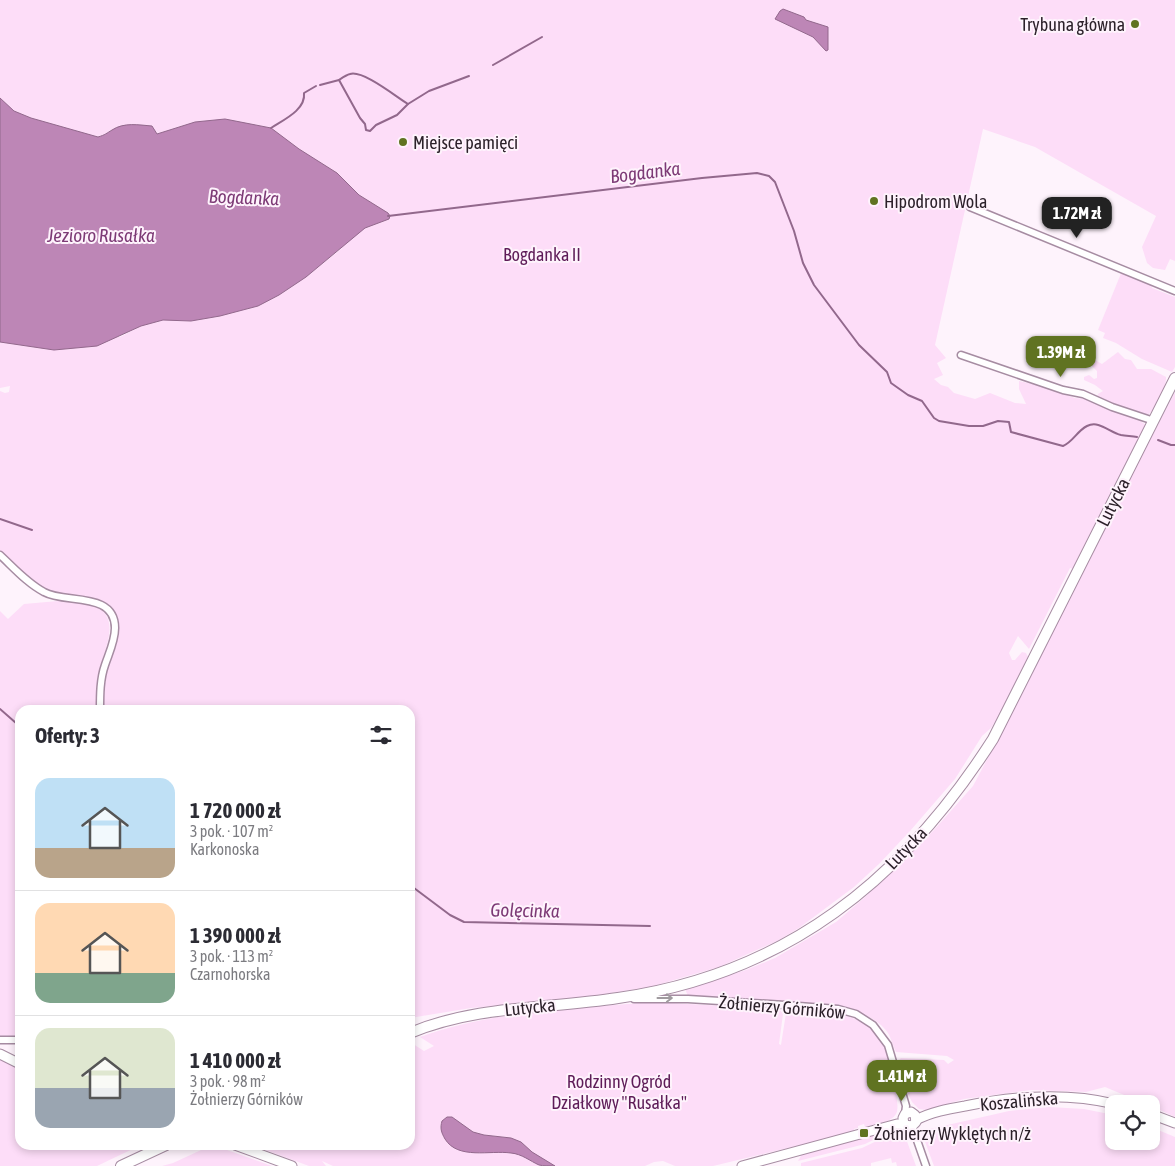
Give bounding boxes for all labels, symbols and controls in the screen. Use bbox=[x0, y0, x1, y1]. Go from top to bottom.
place label: Trybuna główna bbox=[1020, 14, 1125, 35]
marker: Trybuna główna bbox=[1129, 18, 1141, 30]
place label: Miejsce pamięci bbox=[413, 132, 518, 153]
marker: Miejsce pamięci bbox=[397, 136, 409, 148]
water label: Bogdanka bbox=[609, 157, 681, 187]
water label: Bogdanka bbox=[208, 185, 280, 209]
place label: Hipodrom Wola bbox=[884, 191, 987, 212]
marker: Hipodrom Wola bbox=[868, 195, 880, 207]
pin: 1.72M zł bbox=[1025, 196, 1129, 239]
text: 1.72M zł bbox=[1053, 204, 1101, 222]
water label: Jezioro Rusałka bbox=[46, 224, 155, 246]
park label: Bogdanka II bbox=[503, 244, 581, 265]
pin: 1.39M zł bbox=[1009, 336, 1113, 378]
text: 1.39M zł bbox=[1037, 343, 1085, 361]
street label: Lutycka bbox=[1092, 474, 1134, 530]
icon: filters bbox=[367, 721, 395, 749]
text: Oferty: 3 bbox=[35, 723, 100, 747]
icon: home bbox=[75, 798, 135, 858]
text: 1 720 000 zł bbox=[190, 798, 281, 822]
text: 3 pok. · 107 m² bbox=[190, 822, 273, 840]
street label: Lutycka bbox=[881, 822, 931, 874]
text: Karkonoska bbox=[190, 840, 259, 858]
water label: Golęcinka bbox=[490, 898, 560, 922]
icon: home bbox=[75, 923, 135, 983]
text: 1 390 000 zł bbox=[190, 923, 281, 947]
text: 3 pok. · 113 m² bbox=[190, 947, 273, 965]
text: Czarnohorska bbox=[190, 965, 271, 983]
street label: Żołnierzy Górników bbox=[718, 991, 846, 1023]
street label: Lutycka bbox=[504, 994, 556, 1020]
one-way arrow bbox=[657, 994, 673, 1003]
icon: home bbox=[75, 1048, 135, 1108]
text: 1 410 000 zł bbox=[190, 1048, 281, 1072]
pin: 1.41M zł bbox=[850, 1060, 954, 1102]
text: 1.41M zł bbox=[878, 1067, 926, 1085]
park label: Rodzinny Ogród Działkowy "Rusałka" bbox=[551, 1071, 687, 1113]
text: 3 pok. · 98 m² bbox=[190, 1072, 266, 1090]
street label: Koszalińska bbox=[979, 1087, 1059, 1115]
text: Żołnierzy Górników bbox=[190, 1090, 303, 1108]
map controls bbox=[1105, 1095, 1160, 1150]
button: locate bbox=[1105, 1095, 1160, 1150]
place label: Żołnierzy Wyklętych n/ż bbox=[874, 1123, 1031, 1144]
marker: Żołnierzy Wyklętych n/ż bbox=[858, 1127, 870, 1139]

